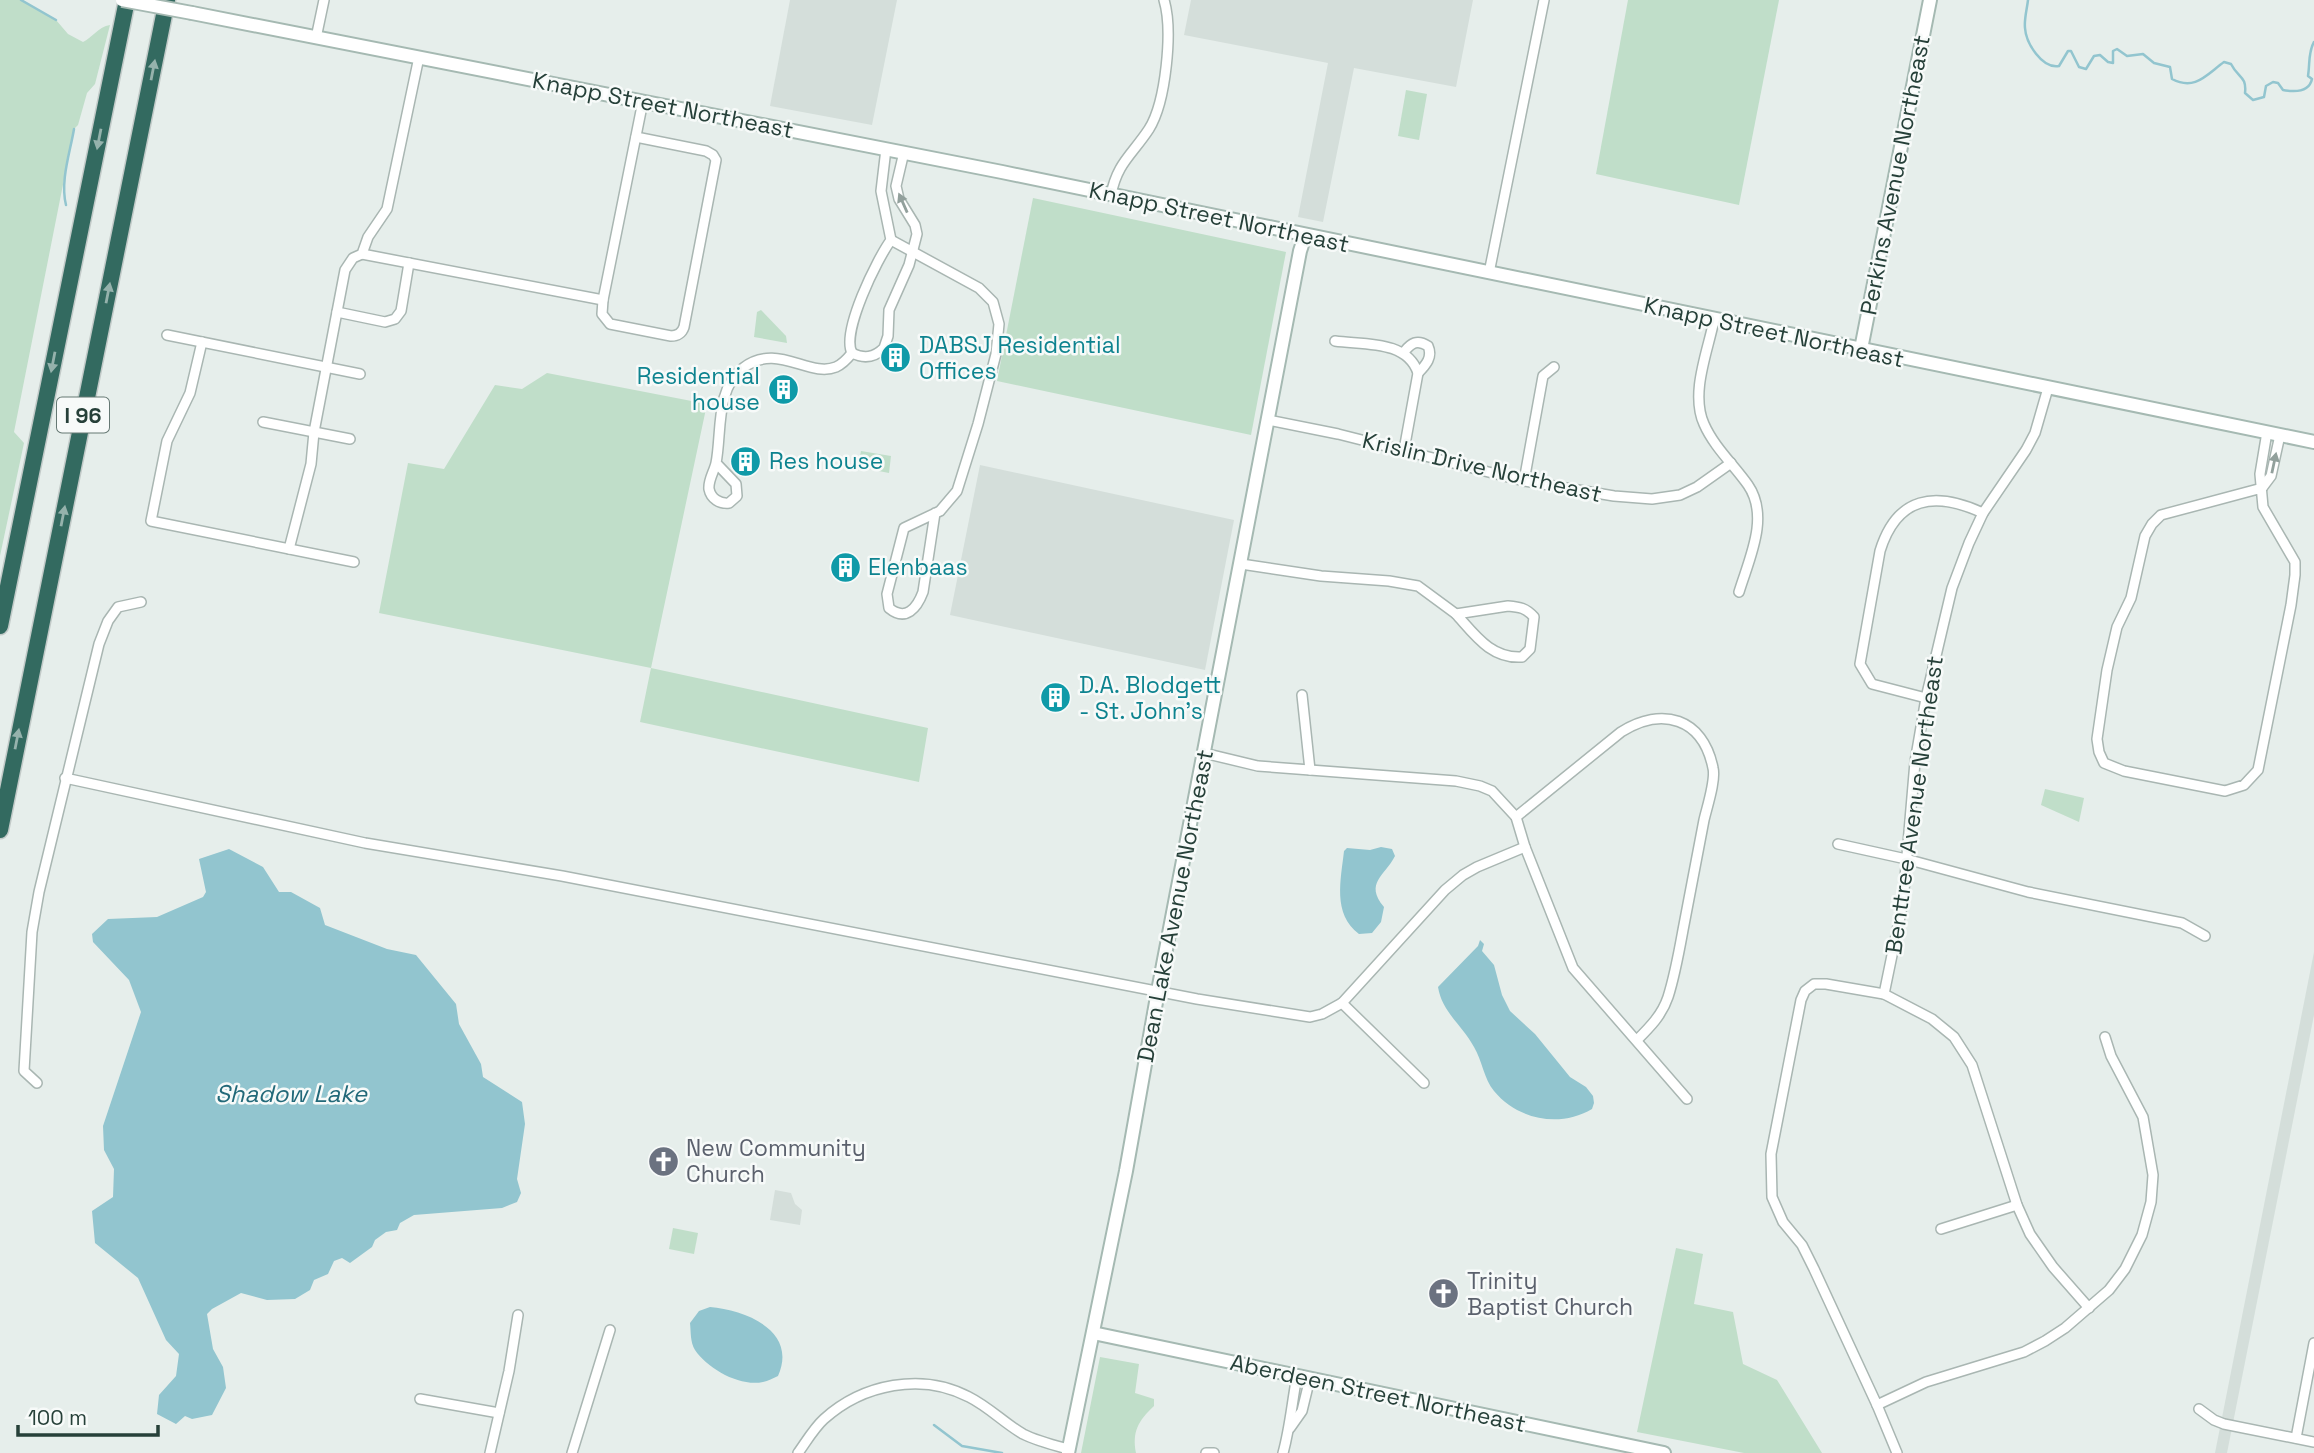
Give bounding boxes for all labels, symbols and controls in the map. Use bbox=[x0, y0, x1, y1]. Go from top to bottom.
street label: Perkins Avenue Northeast bbox=[1853, 32, 1937, 318]
one-way arrow bbox=[147, 59, 158, 81]
street label: Knapp Street Northeast bbox=[530, 65, 796, 145]
one-way arrow bbox=[93, 128, 104, 150]
street label: Knapp Street Northeast bbox=[1086, 175, 1352, 259]
one-way arrow bbox=[897, 192, 908, 213]
one-way arrow bbox=[102, 282, 113, 304]
street label: Knapp Street Northeast bbox=[1641, 290, 1907, 374]
place label: DABSJ Residential Offices bbox=[919, 330, 1121, 386]
building icon: DABSJ Residential Offices bbox=[879, 341, 913, 375]
one-way arrow bbox=[48, 351, 59, 373]
place label: Residential house bbox=[637, 361, 760, 417]
building icon: Residential house bbox=[766, 372, 800, 406]
road number: I 96 bbox=[57, 398, 109, 432]
street label: Krislin Drive Northeast bbox=[1359, 425, 1605, 509]
building icon: Res house bbox=[729, 444, 763, 478]
place label: Res house bbox=[769, 446, 883, 476]
one-way arrow bbox=[2268, 452, 2279, 474]
one-way arrow bbox=[57, 505, 68, 527]
building icon: Elenbaas bbox=[828, 550, 862, 584]
place label: Elenbaas bbox=[868, 552, 968, 582]
street label: Benttree Avenue Northeast bbox=[1878, 654, 1950, 956]
place label: D.A. Blodgett - St. John's bbox=[1079, 670, 1221, 726]
building icon: D.A. Blodgett - St. John's bbox=[1039, 681, 1073, 715]
one-way arrow bbox=[12, 727, 23, 749]
street label: Dean Lake Avenue Northeast bbox=[1130, 747, 1220, 1065]
water label: Shadow Lake bbox=[215, 1078, 368, 1109]
place label: New Community Church bbox=[686, 1133, 866, 1189]
church icon: New Community Church bbox=[646, 1144, 680, 1178]
place label: Trinity Baptist Church bbox=[1467, 1266, 1633, 1322]
church icon: Trinity Baptist Church bbox=[1427, 1277, 1461, 1311]
street label: Aberdeen Street Northeast bbox=[1227, 1347, 1529, 1439]
scale bar bbox=[18, 1394, 158, 1438]
text: 100 m bbox=[28, 1404, 87, 1431]

